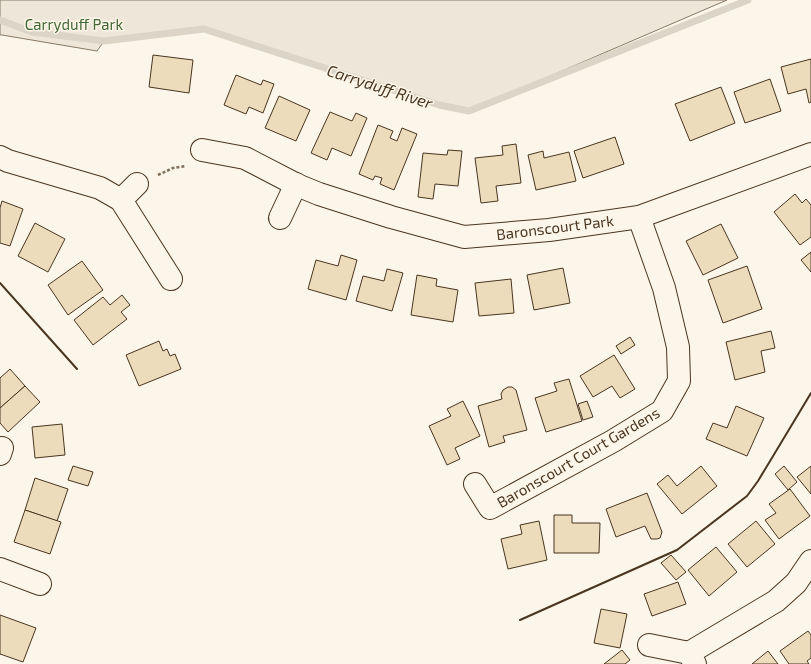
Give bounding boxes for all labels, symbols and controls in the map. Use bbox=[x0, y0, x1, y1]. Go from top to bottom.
park label: Carryduff Park bbox=[25, 15, 124, 33]
water label: Carryduff River bbox=[324, 60, 436, 113]
street label: Baronscourt Park bbox=[495, 211, 615, 243]
street label: Baronscourt Court Gardens bbox=[493, 403, 663, 511]

